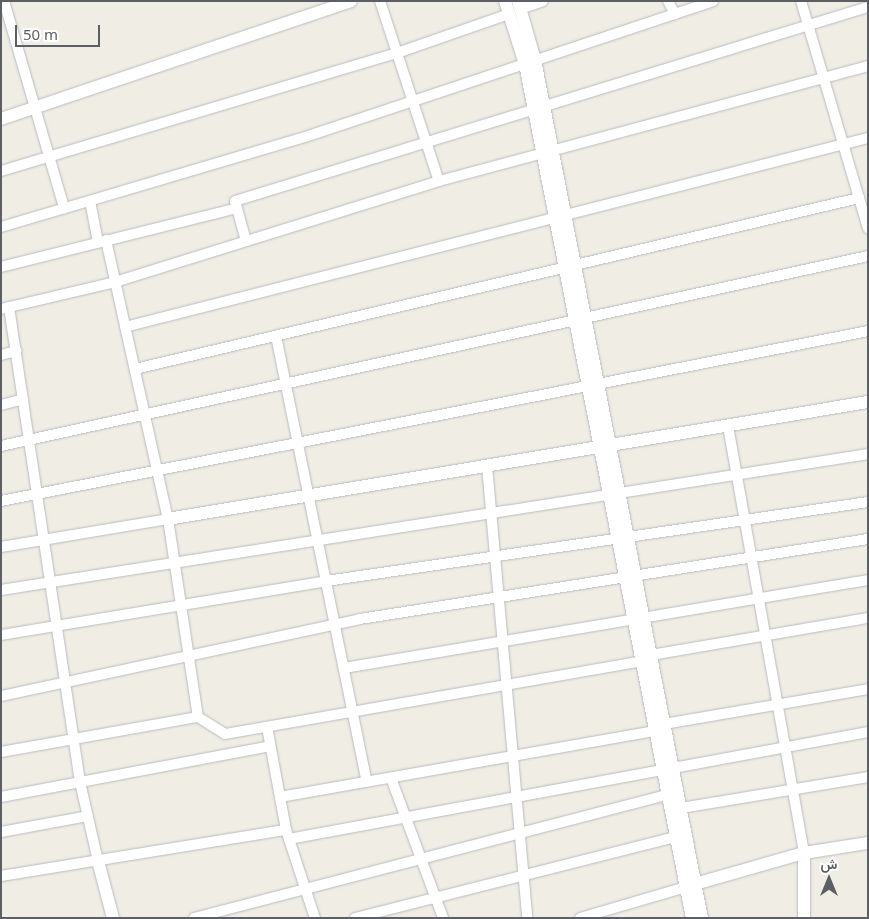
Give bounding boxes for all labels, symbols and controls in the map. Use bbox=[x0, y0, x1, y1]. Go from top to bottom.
scale bar bbox=[18, 15, 102, 47]
text: 50 m bbox=[23, 24, 58, 44]
north arrow bbox=[804, 854, 854, 904]
text: ش bbox=[821, 854, 837, 873]

